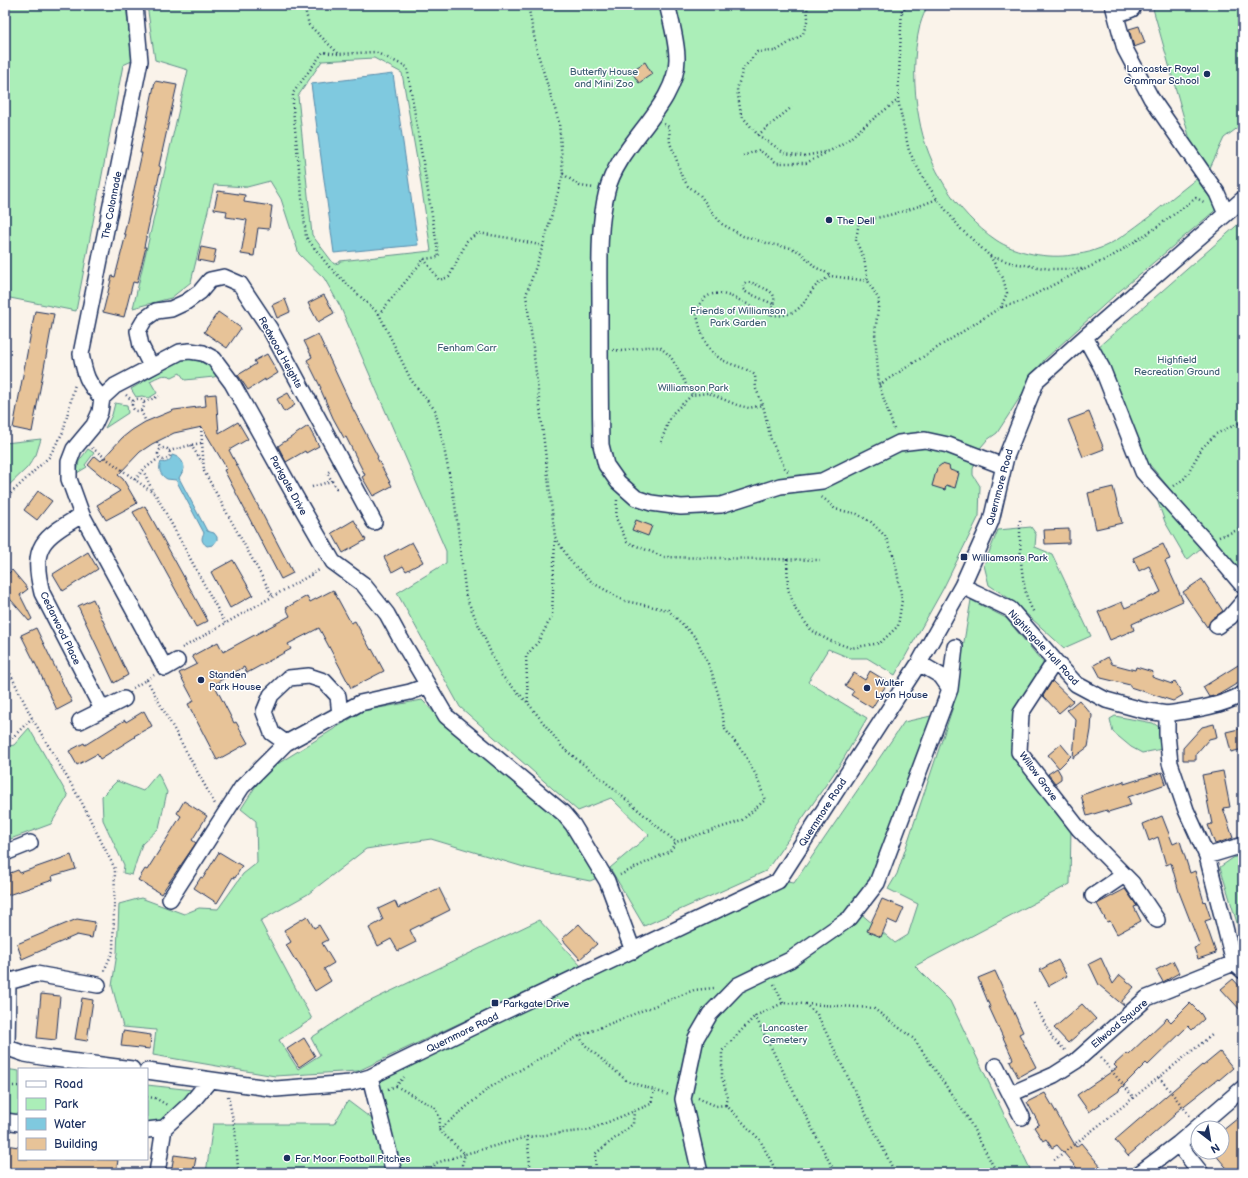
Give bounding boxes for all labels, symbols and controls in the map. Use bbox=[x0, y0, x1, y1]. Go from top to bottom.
place label: Lancaster Royal Grammar School bbox=[1124, 63, 1199, 87]
park label: Butterfly House and Mini Zoo bbox=[570, 66, 638, 90]
marker: Lancaster Royal Grammar School bbox=[1202, 69, 1212, 79]
street label: The Colonnade bbox=[99, 170, 124, 240]
marker: The Dell bbox=[824, 215, 834, 225]
place label: The Dell bbox=[837, 215, 874, 227]
park label: Friends of Williamson Park Garden bbox=[690, 305, 786, 329]
street label: Redwood Heights bbox=[256, 315, 305, 390]
park label: Fenham Carr bbox=[437, 342, 497, 354]
park label: Highfield Recreation Ground bbox=[1134, 354, 1220, 378]
park label: Williamson Park bbox=[658, 382, 728, 394]
street label: Quernmore Road bbox=[984, 447, 1016, 527]
street label: Parkgate Drive bbox=[267, 454, 309, 517]
marker: Williamsons Park bbox=[959, 552, 969, 562]
place label: Williamsons Park bbox=[972, 552, 1048, 564]
street label: Cedarwood Place bbox=[37, 590, 83, 667]
street label: Nightingale Hall Road bbox=[1005, 607, 1082, 688]
place label: Standen Park House bbox=[209, 669, 261, 693]
marker: Standen Park House bbox=[196, 675, 206, 685]
place label: Walter Lyon House bbox=[875, 677, 928, 701]
marker: Walter Lyon House bbox=[862, 683, 872, 693]
street label: Willow Grove bbox=[1016, 750, 1060, 803]
street label: Quernmore Road bbox=[796, 776, 849, 849]
street label: Ellwood Square bbox=[1089, 997, 1150, 1051]
marker: Parkgate Drive bbox=[490, 998, 500, 1008]
place label: Parkgate Drive bbox=[503, 998, 569, 1010]
street label: Quernmore Road bbox=[424, 1010, 501, 1056]
park label: Lancaster Cemetery bbox=[763, 1022, 808, 1046]
legend bbox=[18, 1068, 148, 1160]
text: Road bbox=[54, 1077, 83, 1092]
text: Park bbox=[54, 1097, 78, 1112]
text: Water bbox=[54, 1117, 86, 1132]
north arrow bbox=[1190, 1120, 1230, 1160]
text: Building bbox=[54, 1137, 98, 1152]
text: N bbox=[1208, 1140, 1222, 1156]
marker: Far Moor Football Pitches bbox=[282, 1153, 292, 1163]
place label: Far Moor Football Pitches bbox=[295, 1153, 411, 1165]

